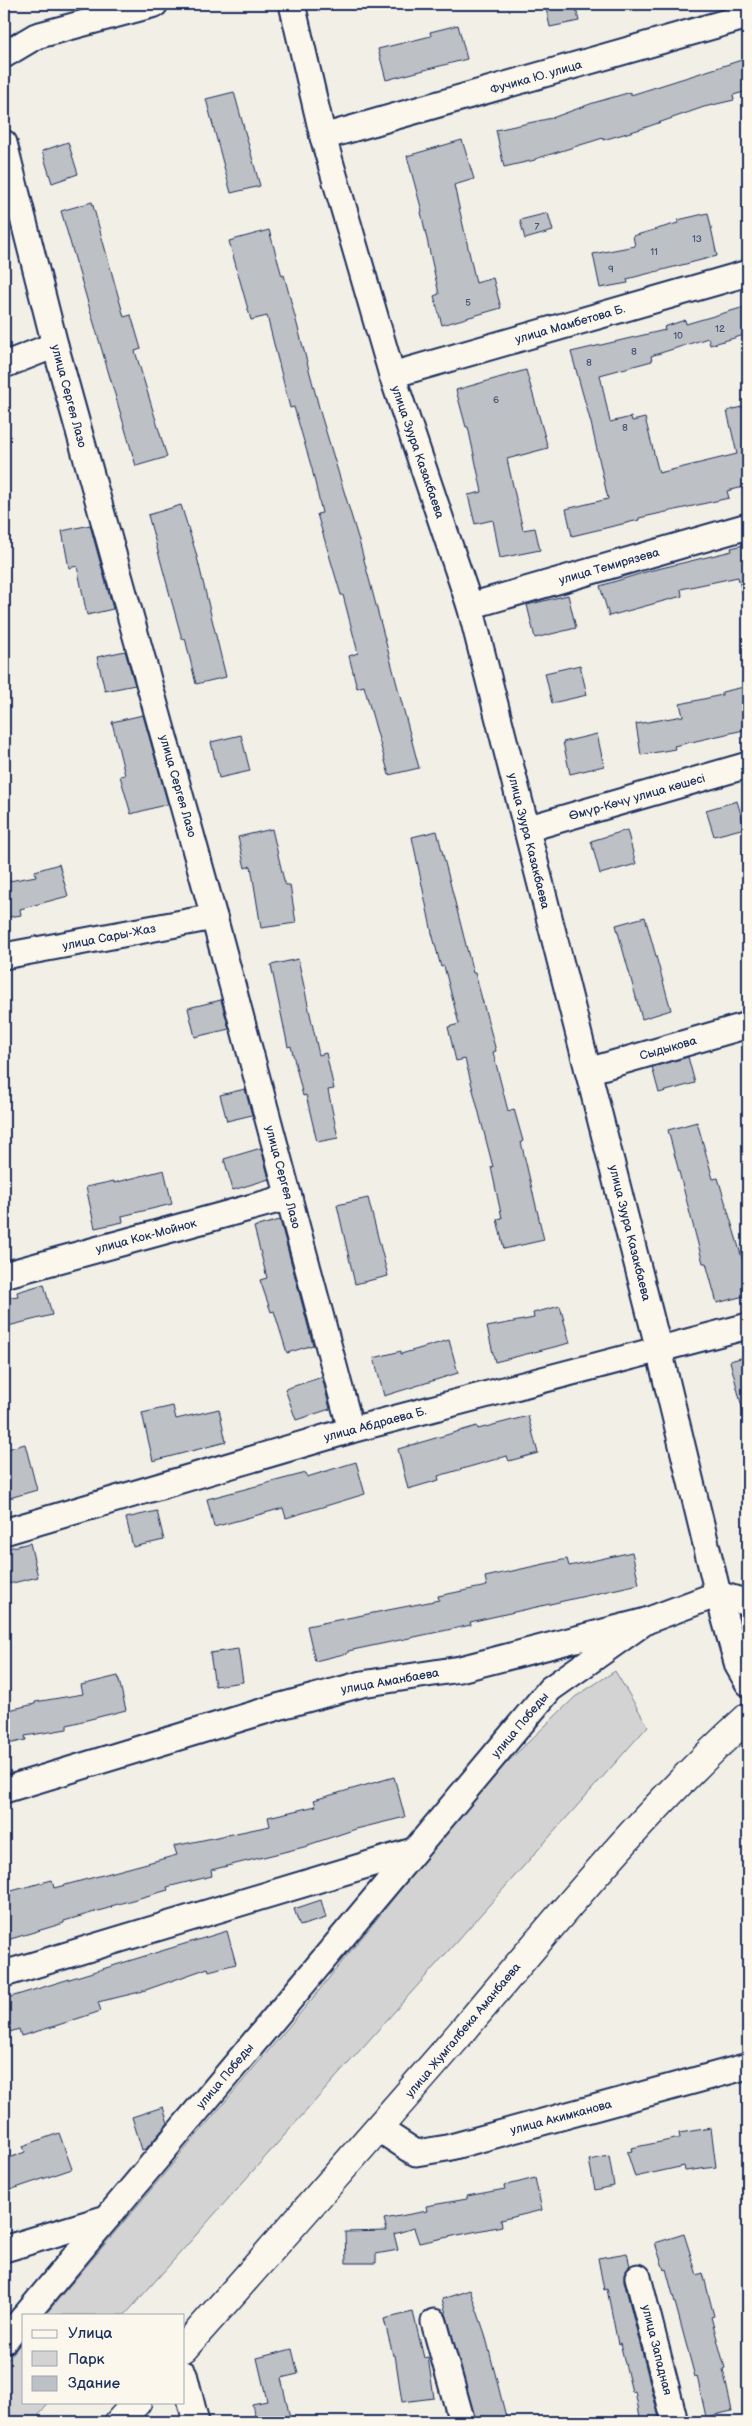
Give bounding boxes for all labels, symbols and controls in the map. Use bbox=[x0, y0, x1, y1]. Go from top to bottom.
street label: Фучика Ю. улица bbox=[489, 57, 584, 98]
house number: 7 bbox=[535, 221, 540, 233]
house number: 13 bbox=[692, 233, 702, 245]
house number: 11 bbox=[650, 246, 658, 258]
house number: 9 bbox=[608, 263, 614, 275]
house number: 5 bbox=[465, 297, 471, 309]
street label: улица Мамбетова Б. bbox=[513, 302, 627, 347]
house number: 12 bbox=[715, 323, 725, 335]
house number: 10 bbox=[673, 330, 683, 342]
street label: улица Сергея Лазо bbox=[48, 343, 89, 449]
house number: 8 bbox=[631, 346, 637, 358]
house number: 8 bbox=[586, 357, 592, 369]
street label: улица Зуура Казакбаева bbox=[388, 384, 447, 521]
house number: 6 bbox=[493, 394, 499, 406]
house number: 8 bbox=[622, 422, 628, 434]
street label: улица Темирязева bbox=[557, 545, 661, 588]
street label: улица Сергея Лазо bbox=[156, 733, 199, 839]
street label: Өмүр-Көчү улица көшесі bbox=[567, 771, 707, 824]
street label: улица Зуура Казакбаева bbox=[504, 772, 553, 911]
street label: улица Сары-Жаз bbox=[61, 921, 157, 954]
street label: Сыдыкова bbox=[638, 1033, 698, 1064]
street label: улица Сергея Лазо bbox=[262, 1124, 303, 1230]
street label: улица Зуура Казакбаева bbox=[605, 1164, 654, 1303]
street label: улица Кок-Мойнок bbox=[94, 1216, 199, 1257]
street label: улица Абдраева Б. bbox=[322, 1404, 428, 1445]
street label: улица Аманбаева bbox=[340, 1665, 440, 1697]
street label: улица Победы bbox=[489, 1690, 552, 1761]
street label: улица Жумгалбека Аманбаева bbox=[403, 1960, 524, 2101]
street label: улица Победы bbox=[194, 2041, 257, 2112]
street label: улица Акимканова bbox=[509, 2097, 613, 2138]
street label: улица Западная bbox=[638, 2303, 675, 2397]
legend bbox=[22, 2314, 185, 2404]
text: Улица bbox=[68, 2324, 113, 2343]
text: Парк bbox=[68, 2350, 105, 2369]
text: Здание bbox=[68, 2374, 120, 2393]

